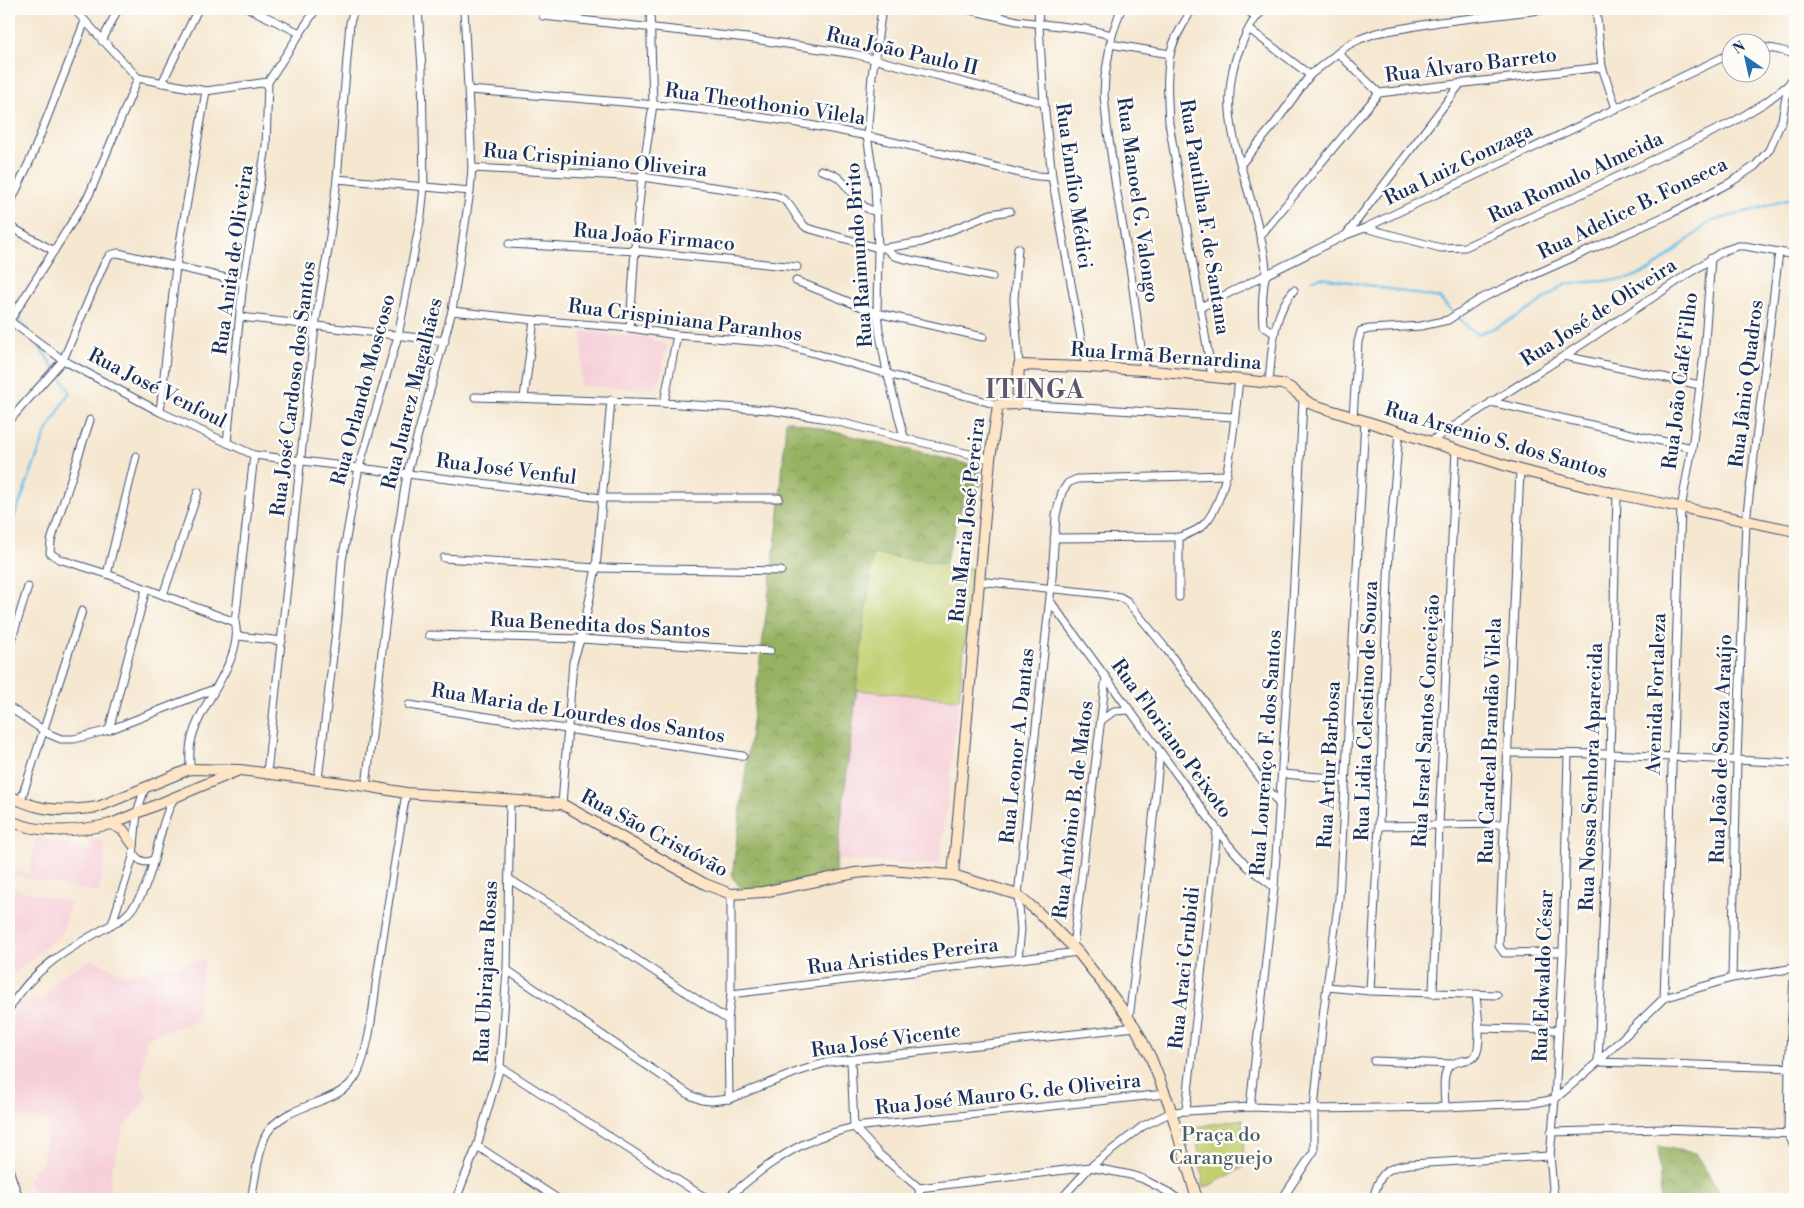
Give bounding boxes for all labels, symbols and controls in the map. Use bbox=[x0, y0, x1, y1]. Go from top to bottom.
street label: Rua João Paulo II bbox=[824, 22, 981, 82]
north arrow bbox=[1722, 32, 1772, 82]
text: N bbox=[1730, 37, 1749, 59]
street label: Rua Álvaro Barreto bbox=[1384, 42, 1558, 89]
street label: Rua Theothonio Vilela bbox=[663, 79, 868, 132]
street label: Rua Manoel G. Valongo bbox=[1110, 96, 1164, 304]
street label: Rua Pautilha F. de Santana bbox=[1173, 97, 1235, 337]
street label: Rua Emílio Médici bbox=[1049, 101, 1097, 271]
street label: Rua Luiz Gonzaga bbox=[1380, 118, 1538, 212]
street label: Rua Romulo Almeida bbox=[1485, 126, 1668, 229]
street label: Rua Crispiniano Oliveira bbox=[482, 139, 709, 183]
street label: Rua Adelice B. Fonseca bbox=[1534, 152, 1733, 266]
street label: Rua Anita de Oliveira bbox=[208, 162, 260, 357]
street label: Rua Raimundo Brito bbox=[841, 162, 879, 348]
street label: Rua João Firmaco bbox=[572, 218, 736, 258]
street label: Rua José de Oliveira bbox=[1516, 253, 1682, 373]
street label: Rua José Cardoso dos Santos bbox=[266, 260, 322, 518]
street label: Rua João Café Filho bbox=[1658, 291, 1704, 471]
street label: Rua Orlando Moscoso bbox=[326, 292, 402, 488]
street label: Rua Crispiniana Paranhos bbox=[566, 294, 804, 348]
street label: Rua Juarez Magalhães bbox=[377, 295, 449, 493]
street label: Rua Jânio Quadros bbox=[1724, 299, 1770, 469]
street label: Rua Irmã Bernardina bbox=[1070, 338, 1263, 376]
street label: Rua José Venfoul bbox=[83, 343, 231, 435]
district label: ITINGA bbox=[985, 375, 1085, 406]
street label: Rua Arsenio S. dos Santos bbox=[1382, 397, 1610, 485]
street label: Rua Maria José Pereira bbox=[945, 415, 991, 624]
street label: Rua José Venful bbox=[434, 449, 578, 491]
street label: Rua Lidia Celestino de Souza bbox=[1350, 579, 1384, 842]
street label: Rua Israel Santos Conceição bbox=[1408, 593, 1446, 849]
street label: Rua Benedita dos Santos bbox=[489, 608, 711, 644]
street label: Avenida Fortaleza bbox=[1642, 612, 1672, 776]
street label: Rua Cardeal Brandão Vilela bbox=[1474, 616, 1508, 865]
street label: Rua Lourenço F. dos Santos bbox=[1246, 629, 1288, 877]
street label: Rua João de Souza Araújo bbox=[1705, 634, 1739, 864]
street label: Rua Nossa Senhora Aparecida bbox=[1575, 641, 1609, 912]
street label: Rua Leonor A. Dantas bbox=[995, 647, 1041, 845]
street label: Rua Floriano Peixoto bbox=[1105, 654, 1237, 824]
street label: Rua Maria de Lourdes dos Santos bbox=[429, 678, 727, 750]
street label: Rua Artur Barbosa bbox=[1313, 680, 1347, 849]
street label: Rua Antônio B. de Matos bbox=[1048, 699, 1100, 921]
street label: Rua São Cristóvão bbox=[576, 785, 732, 883]
street label: Rua Ubirajara Rosas bbox=[470, 880, 504, 1064]
street label: Rua Araci Grubidi bbox=[1164, 885, 1206, 1051]
street label: Rua Edwaldo César bbox=[1528, 889, 1560, 1063]
street label: Rua Aristides Pereira bbox=[806, 933, 1001, 981]
street label: Rua José Vicente bbox=[809, 1018, 963, 1064]
street label: Rua José Mauro G. de Oliveira bbox=[874, 1069, 1143, 1121]
park label: Praça do Caranguejo bbox=[1169, 1123, 1273, 1171]

